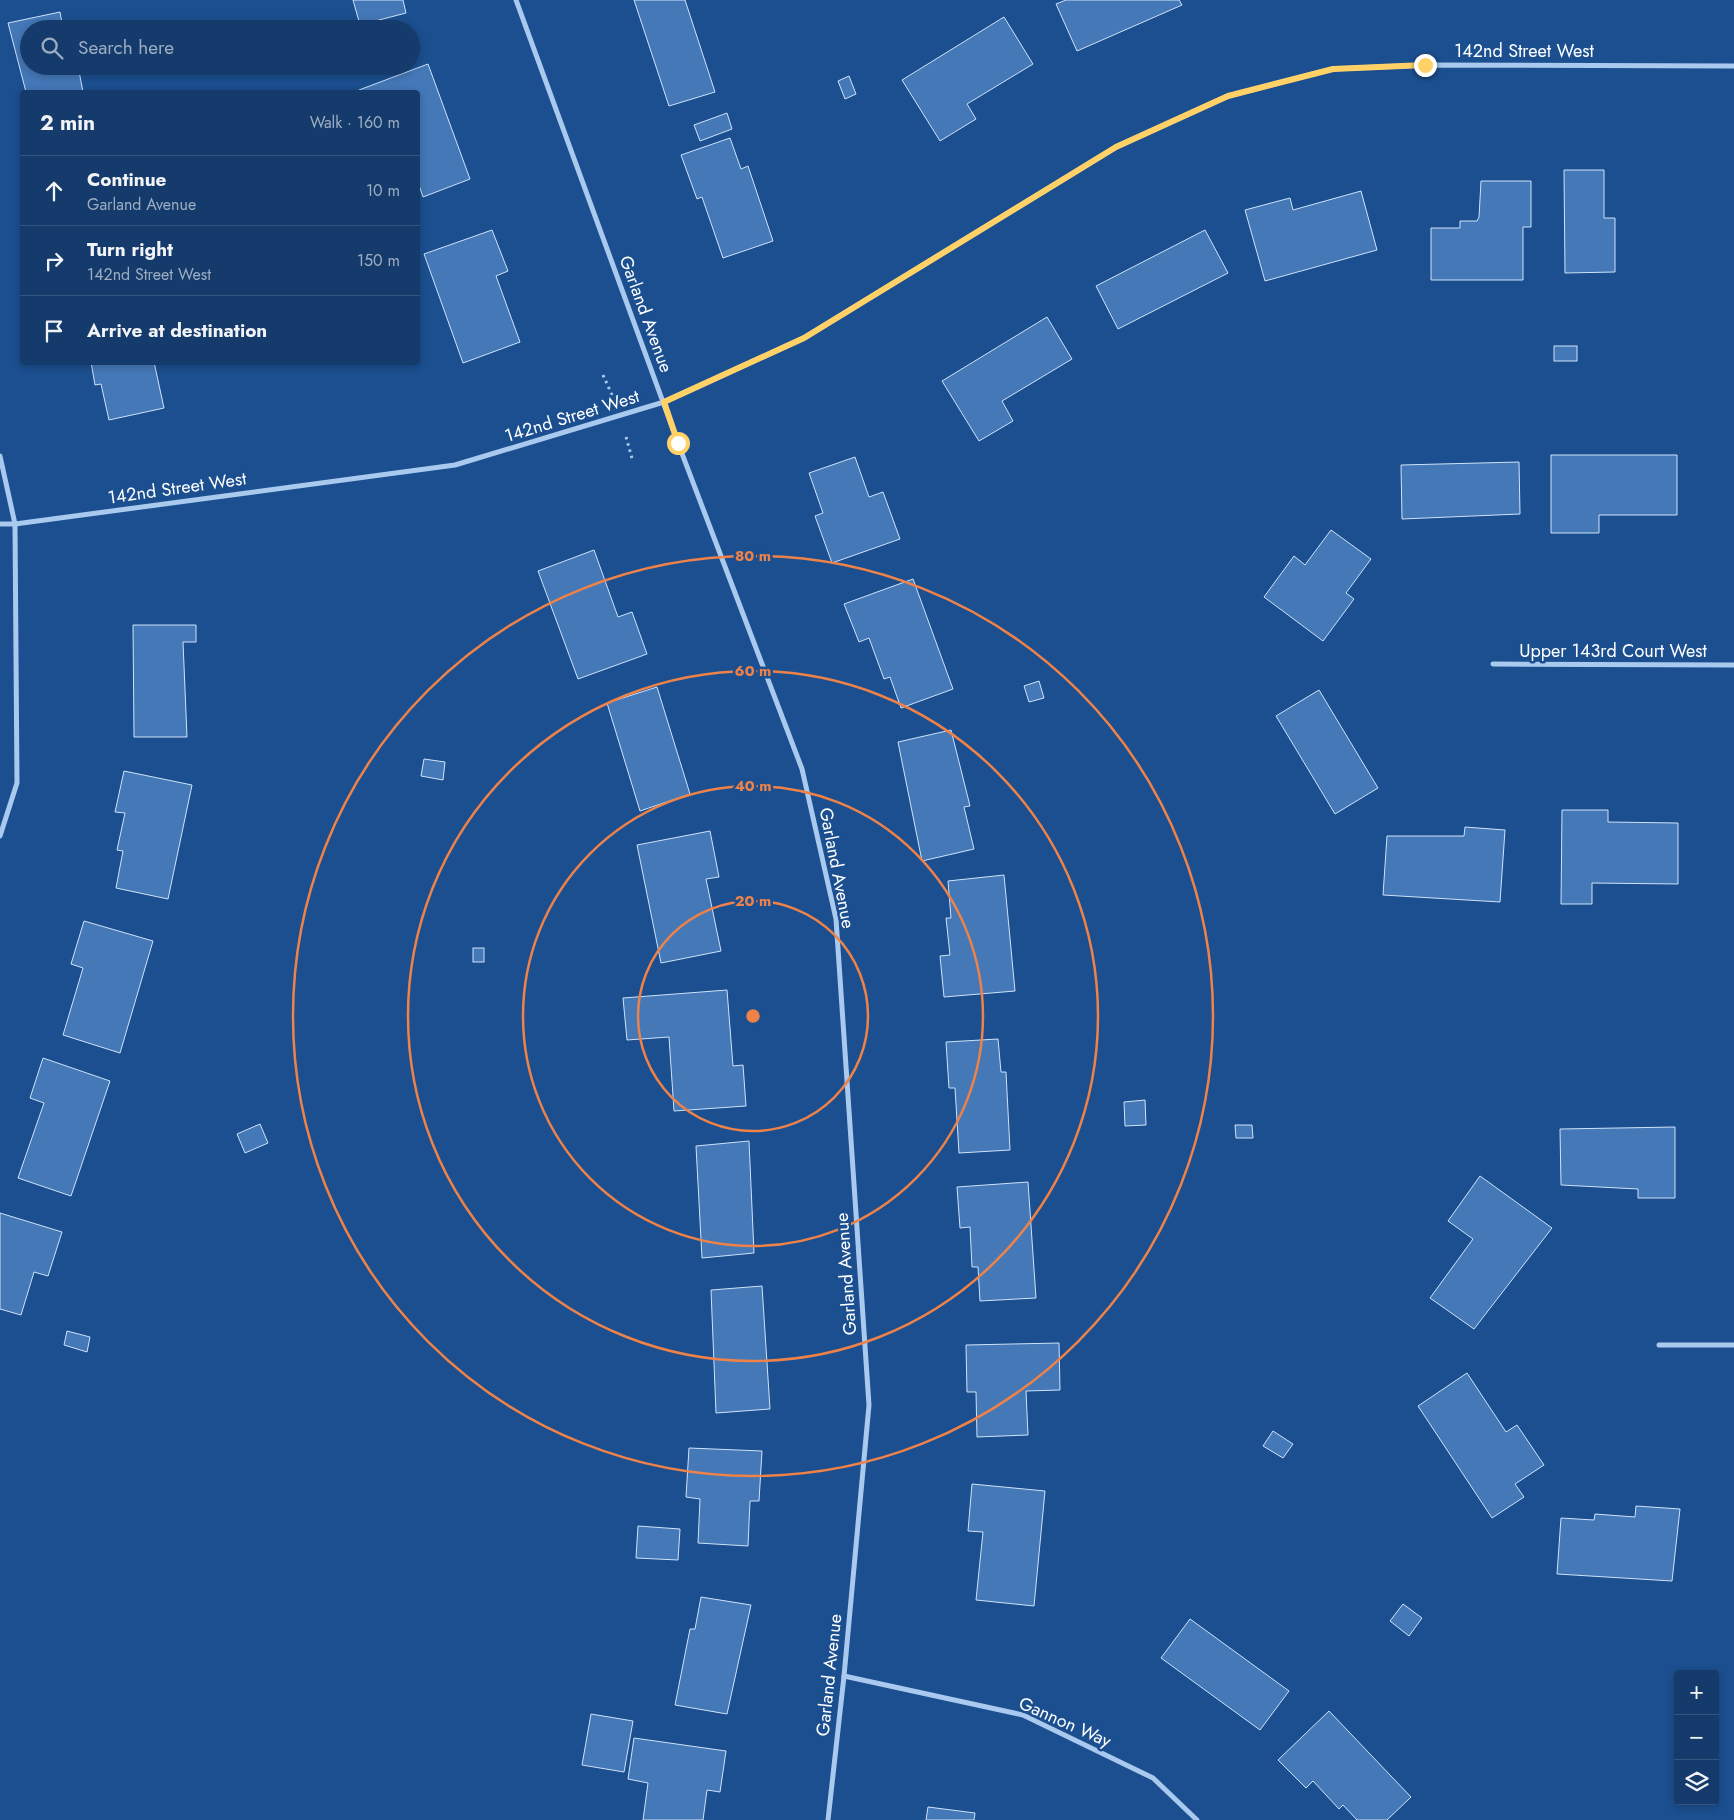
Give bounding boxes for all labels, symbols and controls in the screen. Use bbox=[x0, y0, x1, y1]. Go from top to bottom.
search box bbox=[20, 20, 420, 75]
icon: search bbox=[38, 34, 66, 62]
text: Search here bbox=[78, 34, 174, 61]
street label: 142nd Street West bbox=[1454, 38, 1594, 64]
route end bbox=[1414, 54, 1437, 77]
text: 2 min bbox=[40, 108, 95, 138]
text: Walk · 160 m bbox=[310, 111, 400, 134]
text: Continue bbox=[87, 166, 166, 193]
icon: ahead bbox=[40, 177, 68, 205]
text: 10 m bbox=[366, 179, 400, 202]
text: Garland Avenue bbox=[87, 193, 196, 216]
text: Turn right bbox=[87, 236, 173, 263]
icon: right bbox=[40, 247, 68, 275]
text: 150 m bbox=[357, 249, 400, 272]
street label: Garland Avenue bbox=[613, 252, 679, 376]
text: 142nd Street West bbox=[87, 263, 211, 286]
icon: arrive bbox=[40, 317, 68, 345]
text: Arrive at destination bbox=[87, 317, 267, 344]
street label: 142nd Street West bbox=[501, 383, 643, 449]
route start bbox=[667, 432, 690, 455]
street label: 142nd Street West bbox=[106, 465, 249, 511]
text: 80 m bbox=[735, 545, 771, 567]
street label: Upper 143rd Court West bbox=[1519, 638, 1707, 664]
text: 60 m bbox=[735, 660, 771, 682]
text: 40 m bbox=[734, 775, 772, 797]
street label: Garland Avenue bbox=[813, 805, 861, 931]
text: 20 m bbox=[735, 890, 771, 912]
centre of rings bbox=[744, 1007, 762, 1025]
street label: Garland Avenue bbox=[829, 1212, 863, 1336]
street label: Garland Avenue bbox=[810, 1613, 848, 1737]
map controls bbox=[1674, 1670, 1719, 1805]
button: + bbox=[1674, 1670, 1719, 1715]
street label: Gannon Way bbox=[1015, 1690, 1115, 1754]
button: − bbox=[1674, 1715, 1719, 1760]
button: layers bbox=[1674, 1760, 1719, 1805]

